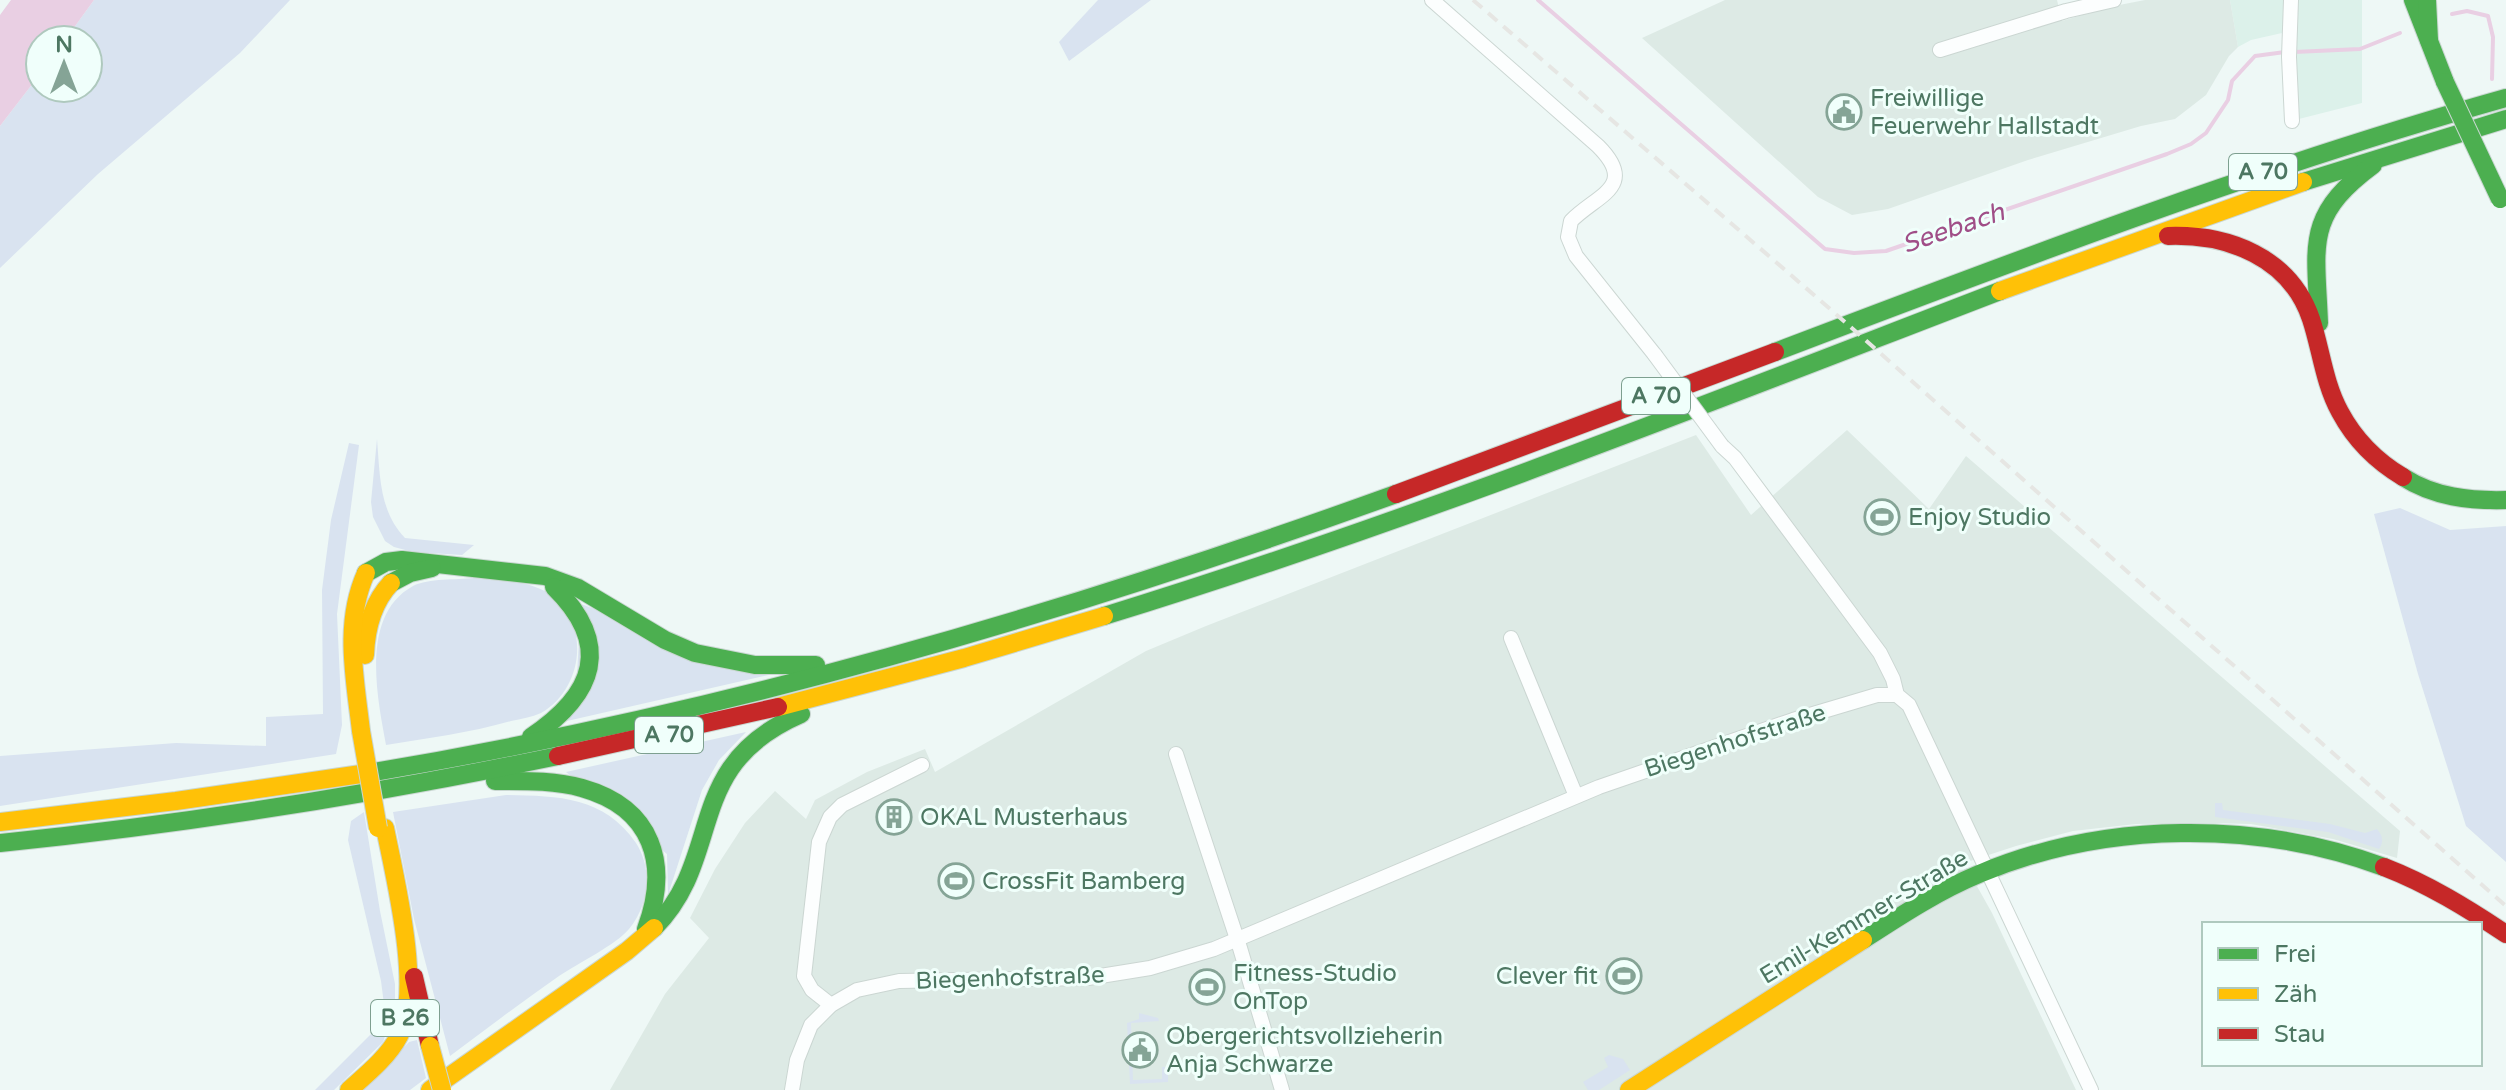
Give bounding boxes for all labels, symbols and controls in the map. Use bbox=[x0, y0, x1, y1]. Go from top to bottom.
north arrow bbox=[24, 24, 104, 104]
text: N bbox=[55, 32, 73, 58]
place label: Freiwillige Feuerwehr Hallstadt bbox=[1870, 84, 2099, 141]
public building icon: Freiwillige Feuerwehr Hallstadt bbox=[1825, 93, 1863, 131]
road number: A 70 bbox=[2229, 154, 2297, 190]
water label: Seebach bbox=[1898, 196, 2009, 260]
road number: A 70 bbox=[1622, 378, 1690, 414]
sports icon: Enjoy Studio bbox=[1863, 498, 1901, 536]
place label: Enjoy Studio bbox=[1908, 503, 2051, 532]
street label: Biegenhofstraße bbox=[1641, 698, 1829, 784]
road number: A 70 bbox=[635, 717, 703, 753]
building icon: OKAL Musterhaus bbox=[875, 798, 913, 836]
place label: OKAL Musterhaus bbox=[920, 803, 1128, 832]
street label: Emil-Kemmer-Straße bbox=[1755, 843, 1973, 991]
sports icon: CrossFit Bamberg bbox=[937, 862, 975, 900]
place label: CrossFit Bamberg bbox=[982, 867, 1185, 896]
legend bbox=[2202, 922, 2482, 1066]
text: Frei bbox=[2274, 940, 2316, 969]
sports icon: Clever fit bbox=[1605, 957, 1643, 995]
place label: Fitness-Studio OnTop bbox=[1233, 959, 1397, 1016]
street label: Biegenhofstraße bbox=[915, 960, 1105, 996]
place label: Clever fit bbox=[1496, 962, 1598, 991]
sports icon: Fitness-Studio OnTop bbox=[1188, 968, 1226, 1006]
text: Zäh bbox=[2274, 980, 2317, 1009]
road number: B 26 bbox=[371, 1000, 439, 1036]
text: Stau bbox=[2274, 1020, 2325, 1049]
place label: Obergerichtsvollzieherin Anja Schwarze bbox=[1166, 1022, 1443, 1079]
public building icon: Obergerichtsvollzieherin Anja Schwarze bbox=[1121, 1031, 1159, 1069]

